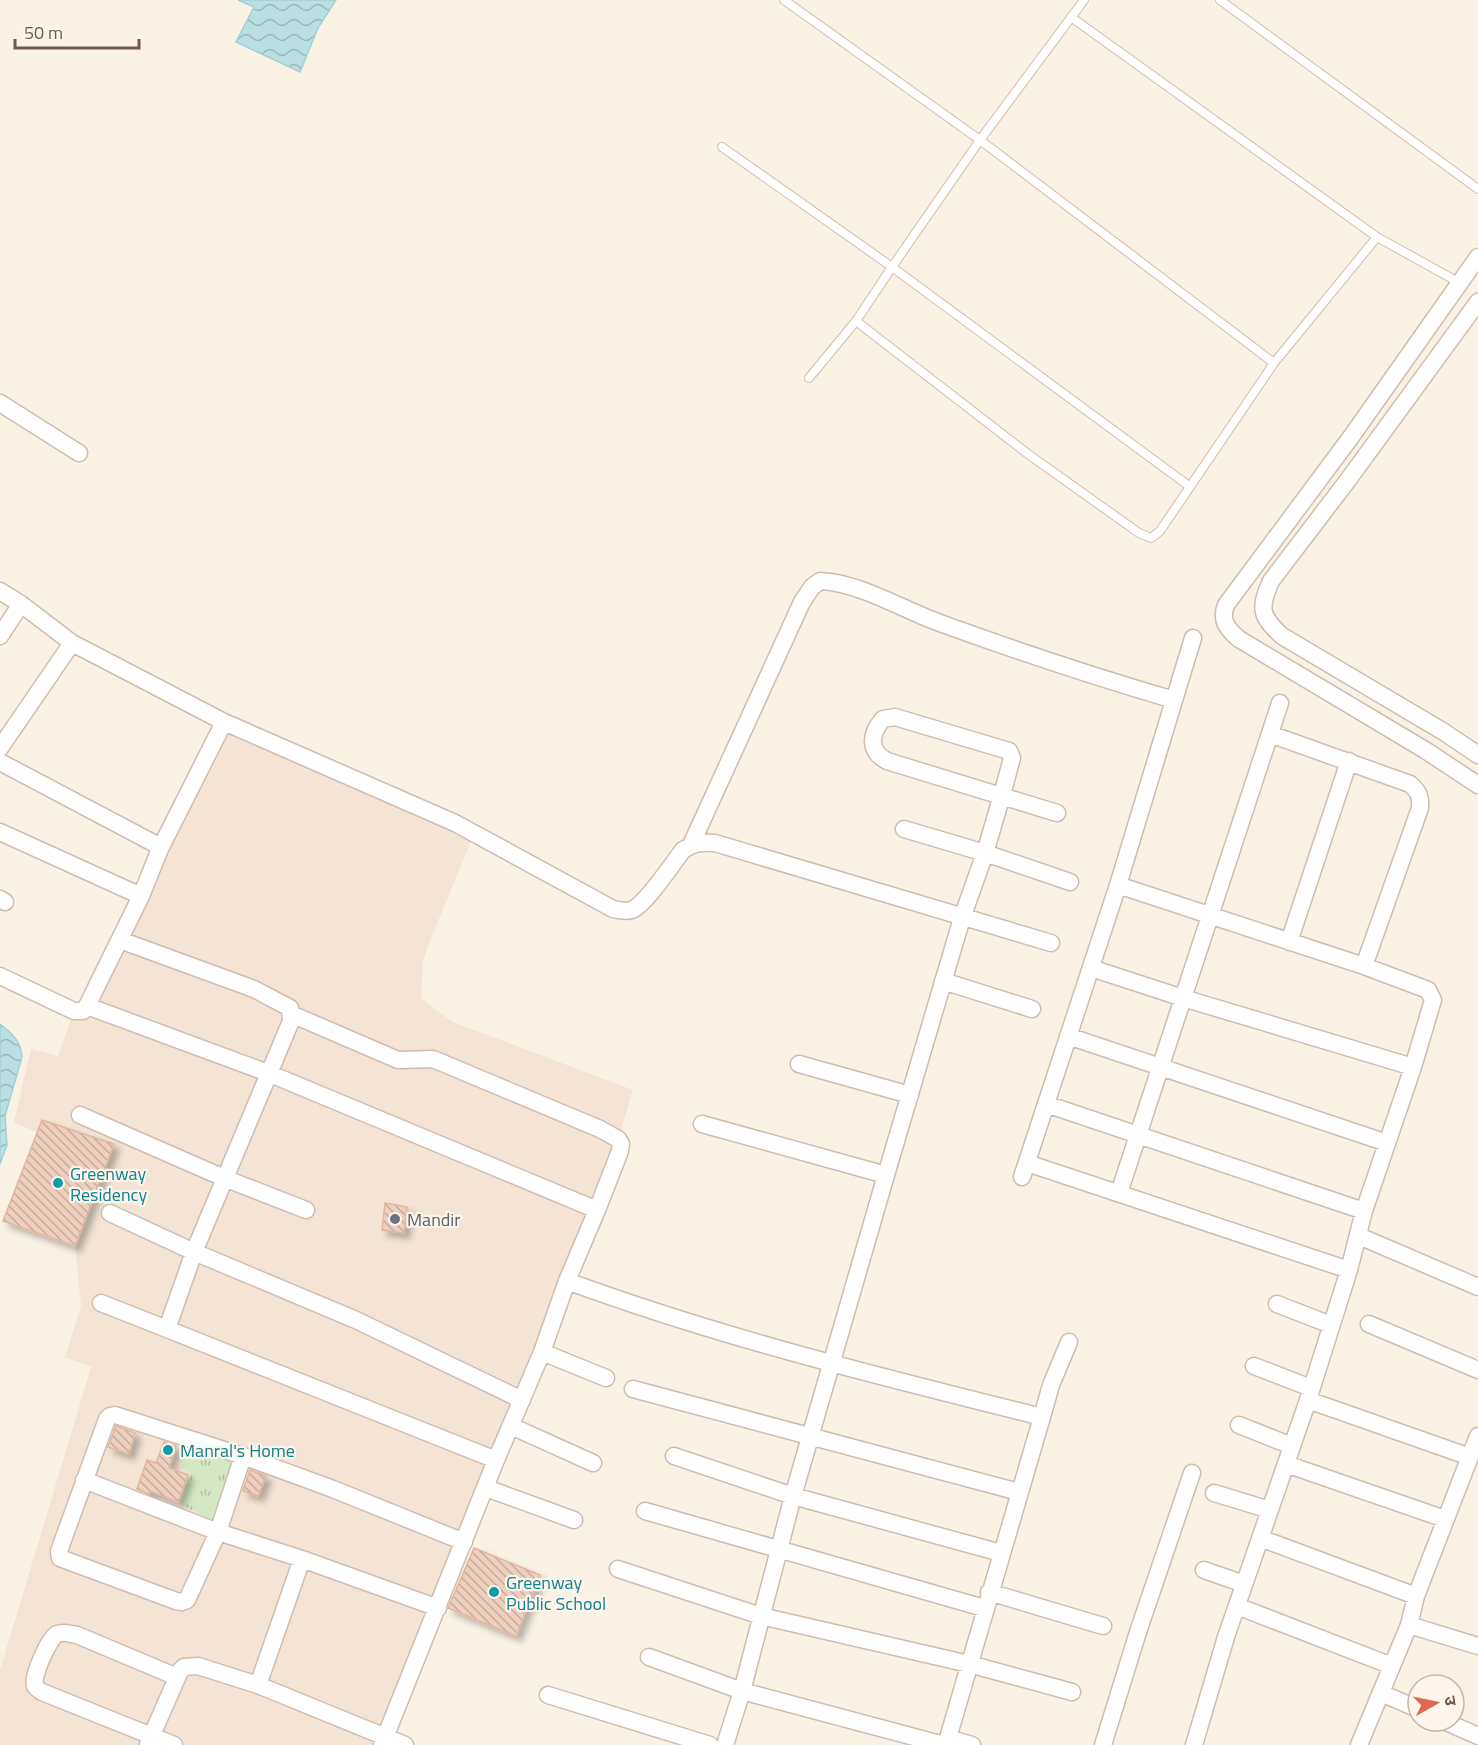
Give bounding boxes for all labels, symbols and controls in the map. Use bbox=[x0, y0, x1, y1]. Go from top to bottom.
scale bar bbox=[15, 12, 140, 50]
text: 50 m bbox=[24, 19, 63, 46]
place label: Greenway Residency bbox=[70, 1160, 147, 1208]
marker: Greenway Residency bbox=[51, 1176, 65, 1190]
place label: Mandir bbox=[407, 1206, 461, 1233]
marker: Mandir bbox=[388, 1212, 402, 1226]
place label: Manral's Home bbox=[180, 1437, 295, 1464]
marker: Manral's Home bbox=[161, 1443, 175, 1457]
place label: Greenway Public School bbox=[506, 1569, 606, 1617]
marker: Greenway Public School bbox=[487, 1585, 501, 1599]
north arrow bbox=[1406, 1673, 1466, 1733]
text: उ bbox=[1438, 1694, 1463, 1708]

